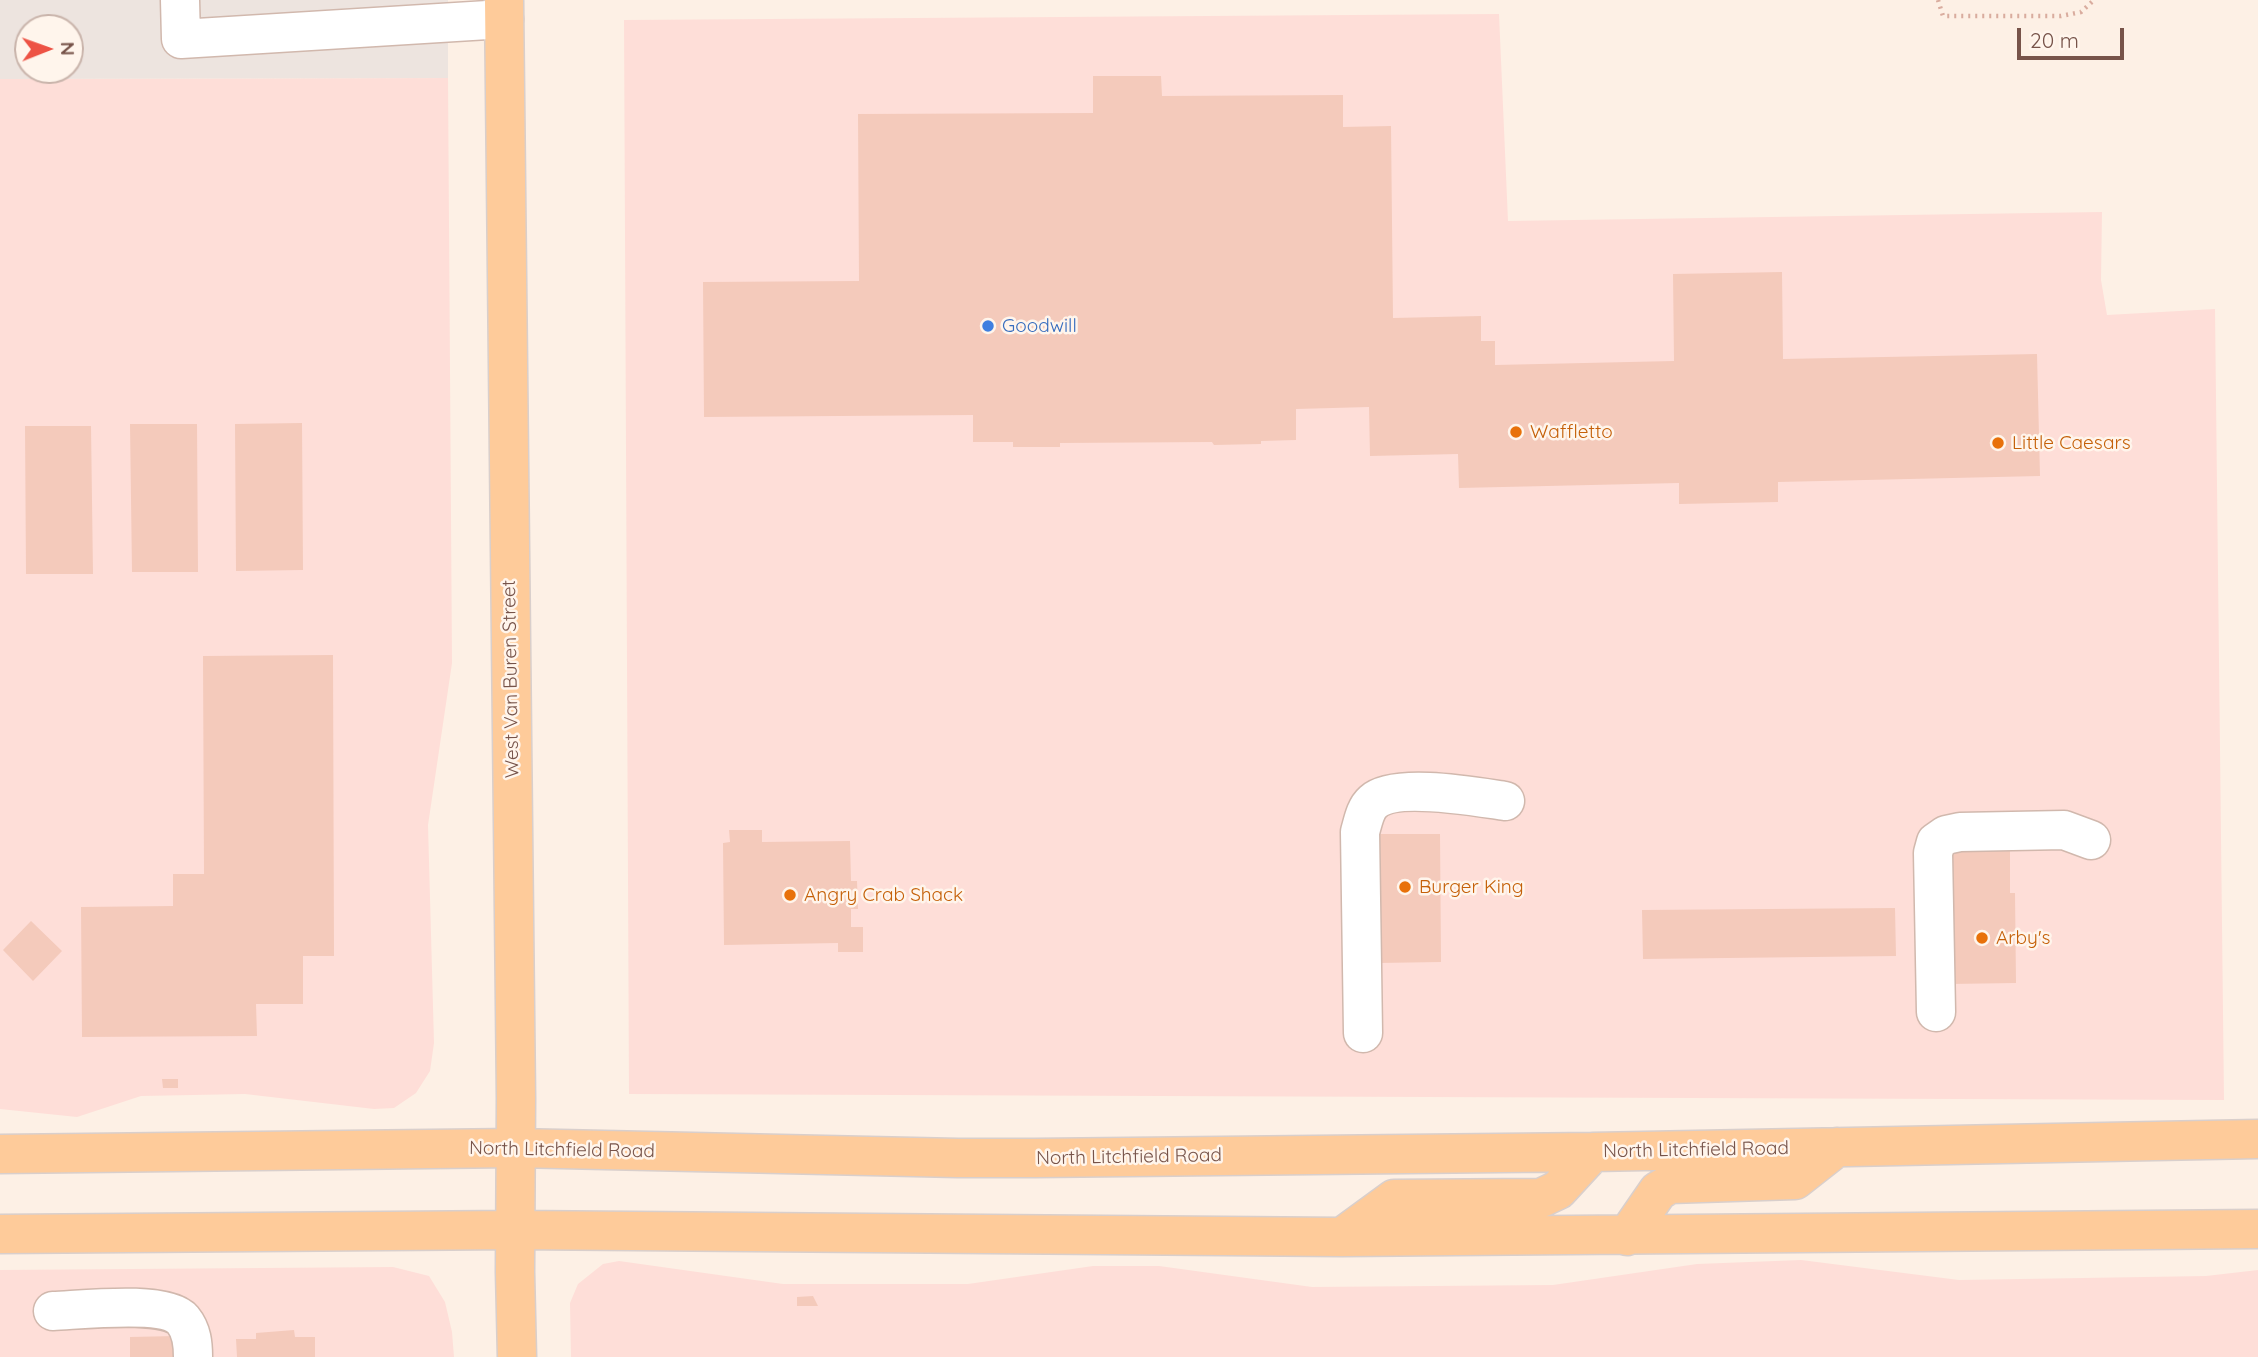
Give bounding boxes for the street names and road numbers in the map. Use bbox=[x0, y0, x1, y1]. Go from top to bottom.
street label: West Van Buren Street bbox=[498, 580, 524, 778]
street label: North Litchfield Road bbox=[469, 1137, 655, 1163]
street label: North Litchfield Road bbox=[1603, 1137, 1789, 1163]
street label: North Litchfield Road bbox=[1036, 1144, 1222, 1170]

